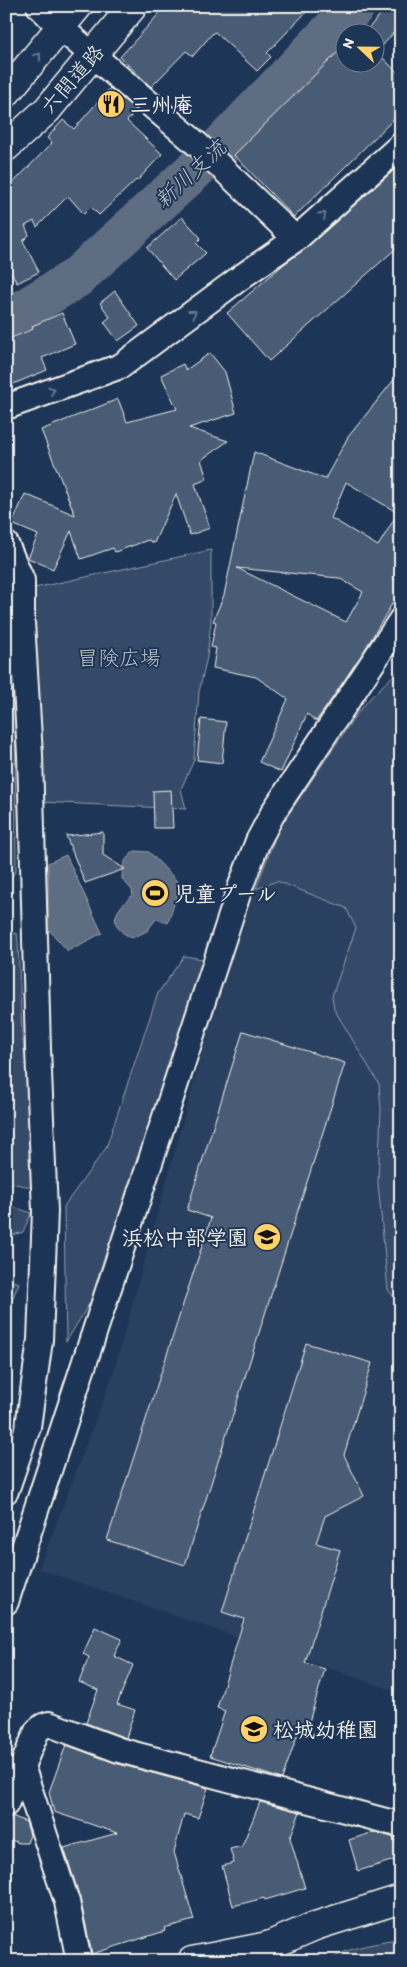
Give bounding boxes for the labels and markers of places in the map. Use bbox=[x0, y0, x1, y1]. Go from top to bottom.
restaurant icon: 三州庵 bbox=[96, 89, 126, 119]
place label: 三州庵 bbox=[130, 92, 193, 117]
sports icon: 児童プール bbox=[140, 878, 170, 908]
place label: 児童プール bbox=[174, 881, 277, 906]
school or university icon: 浜松中部学園 bbox=[252, 1222, 282, 1252]
place label: 浜松中部学園 bbox=[122, 1225, 248, 1250]
school or university icon: 松城幼稚園 bbox=[239, 1714, 269, 1744]
place label: 松城幼稚園 bbox=[273, 1717, 378, 1742]

